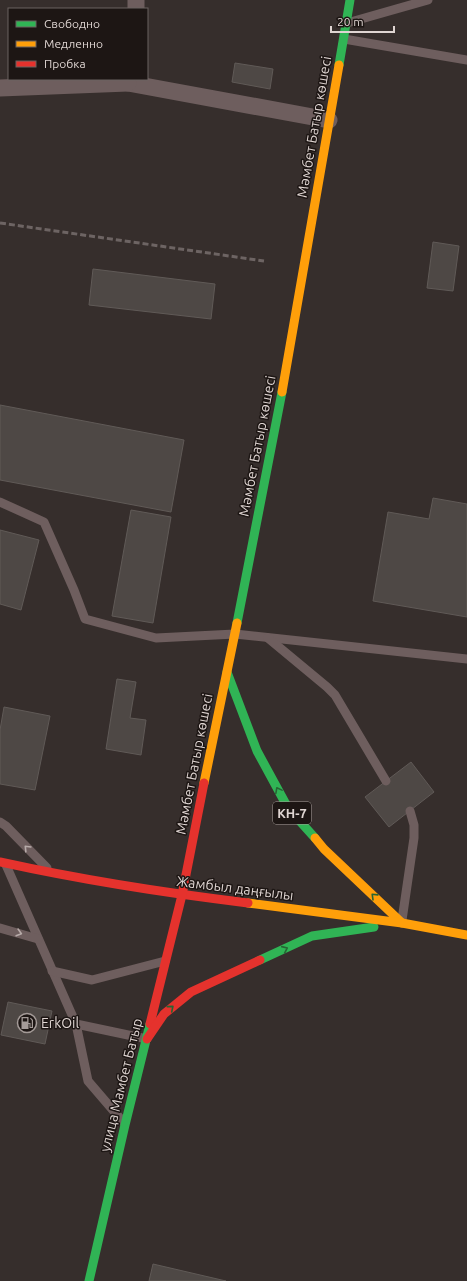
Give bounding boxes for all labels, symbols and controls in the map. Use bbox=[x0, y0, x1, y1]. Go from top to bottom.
legend bbox=[8, 8, 148, 80]
scale bar bbox=[331, 8, 394, 34]
text: 20 m bbox=[337, 15, 364, 28]
text: Свободно bbox=[44, 17, 100, 30]
text: Медленно bbox=[44, 37, 103, 50]
street label: Мәмбет Батыр көшесі bbox=[294, 55, 334, 199]
text: Пробка bbox=[44, 57, 86, 70]
street label: Мәмбет Батыр көшесі bbox=[235, 374, 279, 518]
street label: Мәмбет Батыр көшесі bbox=[172, 692, 216, 836]
one-way arrow bbox=[275, 787, 283, 794]
road number: КН-7 bbox=[273, 802, 311, 824]
one-way arrow bbox=[25, 845, 32, 853]
street label: Жамбыл даңғылы bbox=[176, 873, 294, 903]
one-way arrow bbox=[371, 894, 378, 901]
one-way arrow bbox=[16, 929, 22, 937]
one-way arrow bbox=[281, 946, 289, 954]
one-way arrow bbox=[166, 1006, 173, 1013]
fuel station icon: ErkOil bbox=[16, 1012, 38, 1034]
place label: ErkOil bbox=[41, 1015, 79, 1031]
street label: улица Мамбет Батыр bbox=[97, 1017, 145, 1153]

